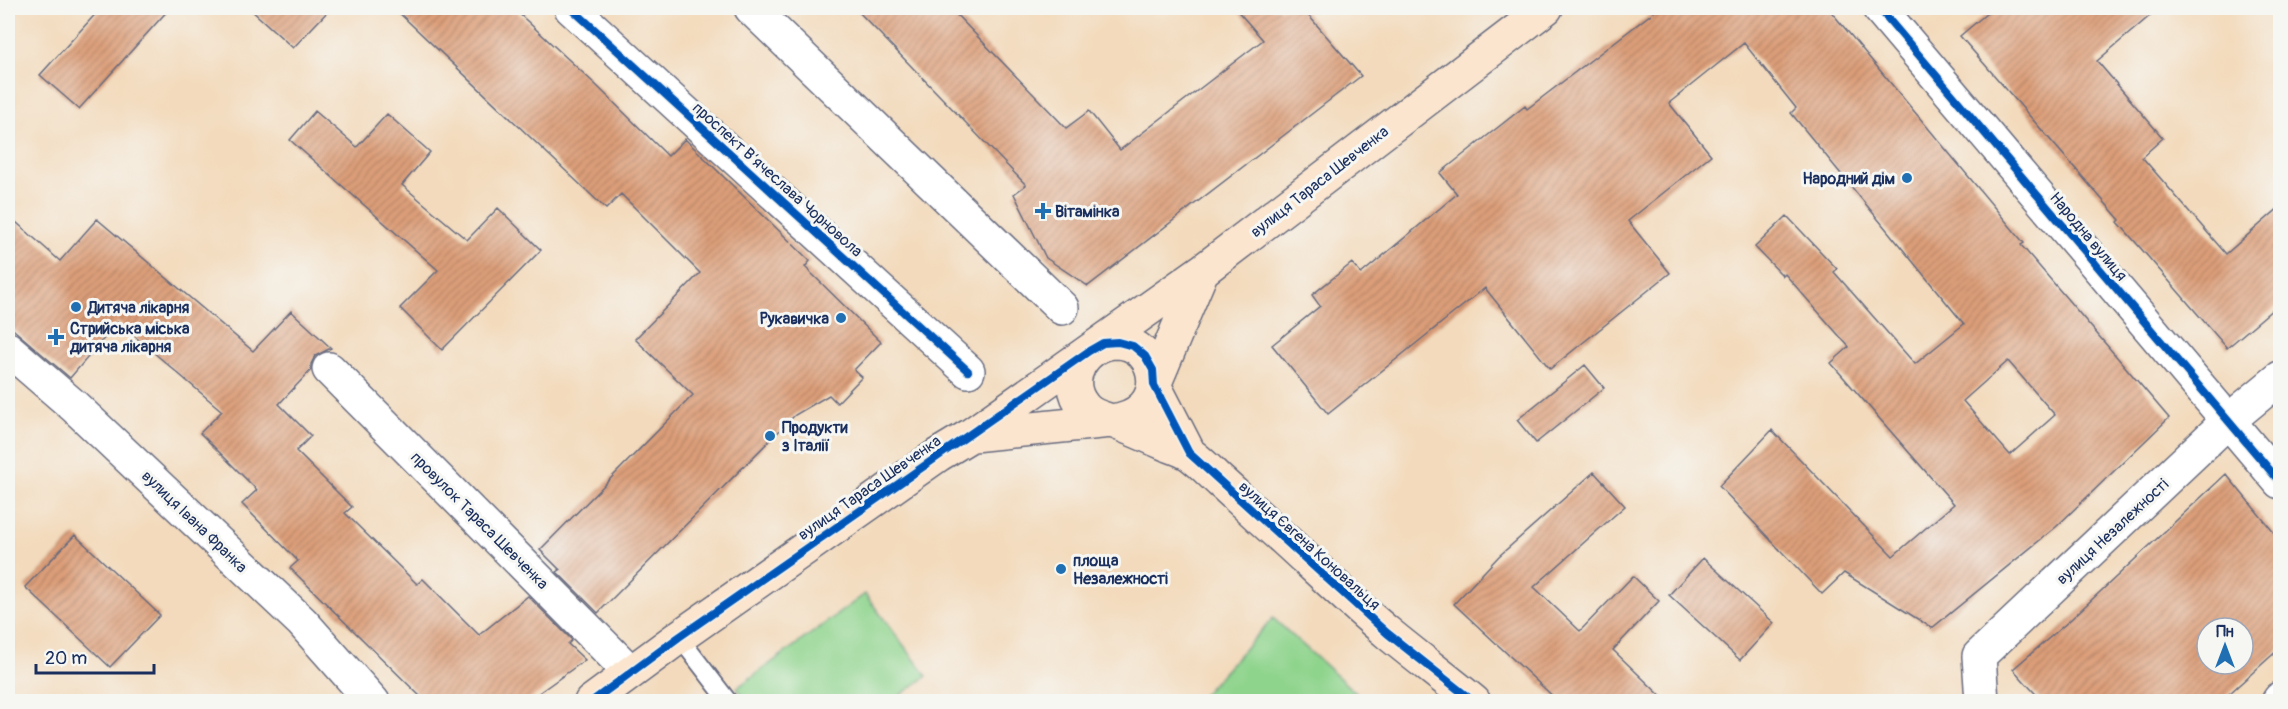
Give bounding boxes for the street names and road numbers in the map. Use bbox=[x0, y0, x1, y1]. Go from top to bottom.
street label: проспект Вʼячеслава Чорновола bbox=[688, 98, 866, 261]
street label: вулиця Тараса Шевченка bbox=[1246, 122, 1393, 242]
street label: Народна вулиця bbox=[2045, 188, 2131, 285]
street label: вулиця Тараса Шевченка bbox=[794, 431, 945, 545]
street label: провулок Тараса Шевченка bbox=[406, 448, 552, 594]
street label: вулиця Івана Франка bbox=[137, 466, 251, 577]
street label: вулиця Незалежності bbox=[2052, 474, 2173, 589]
street label: вулиця Євгена Коновальця bbox=[1234, 477, 1384, 615]

